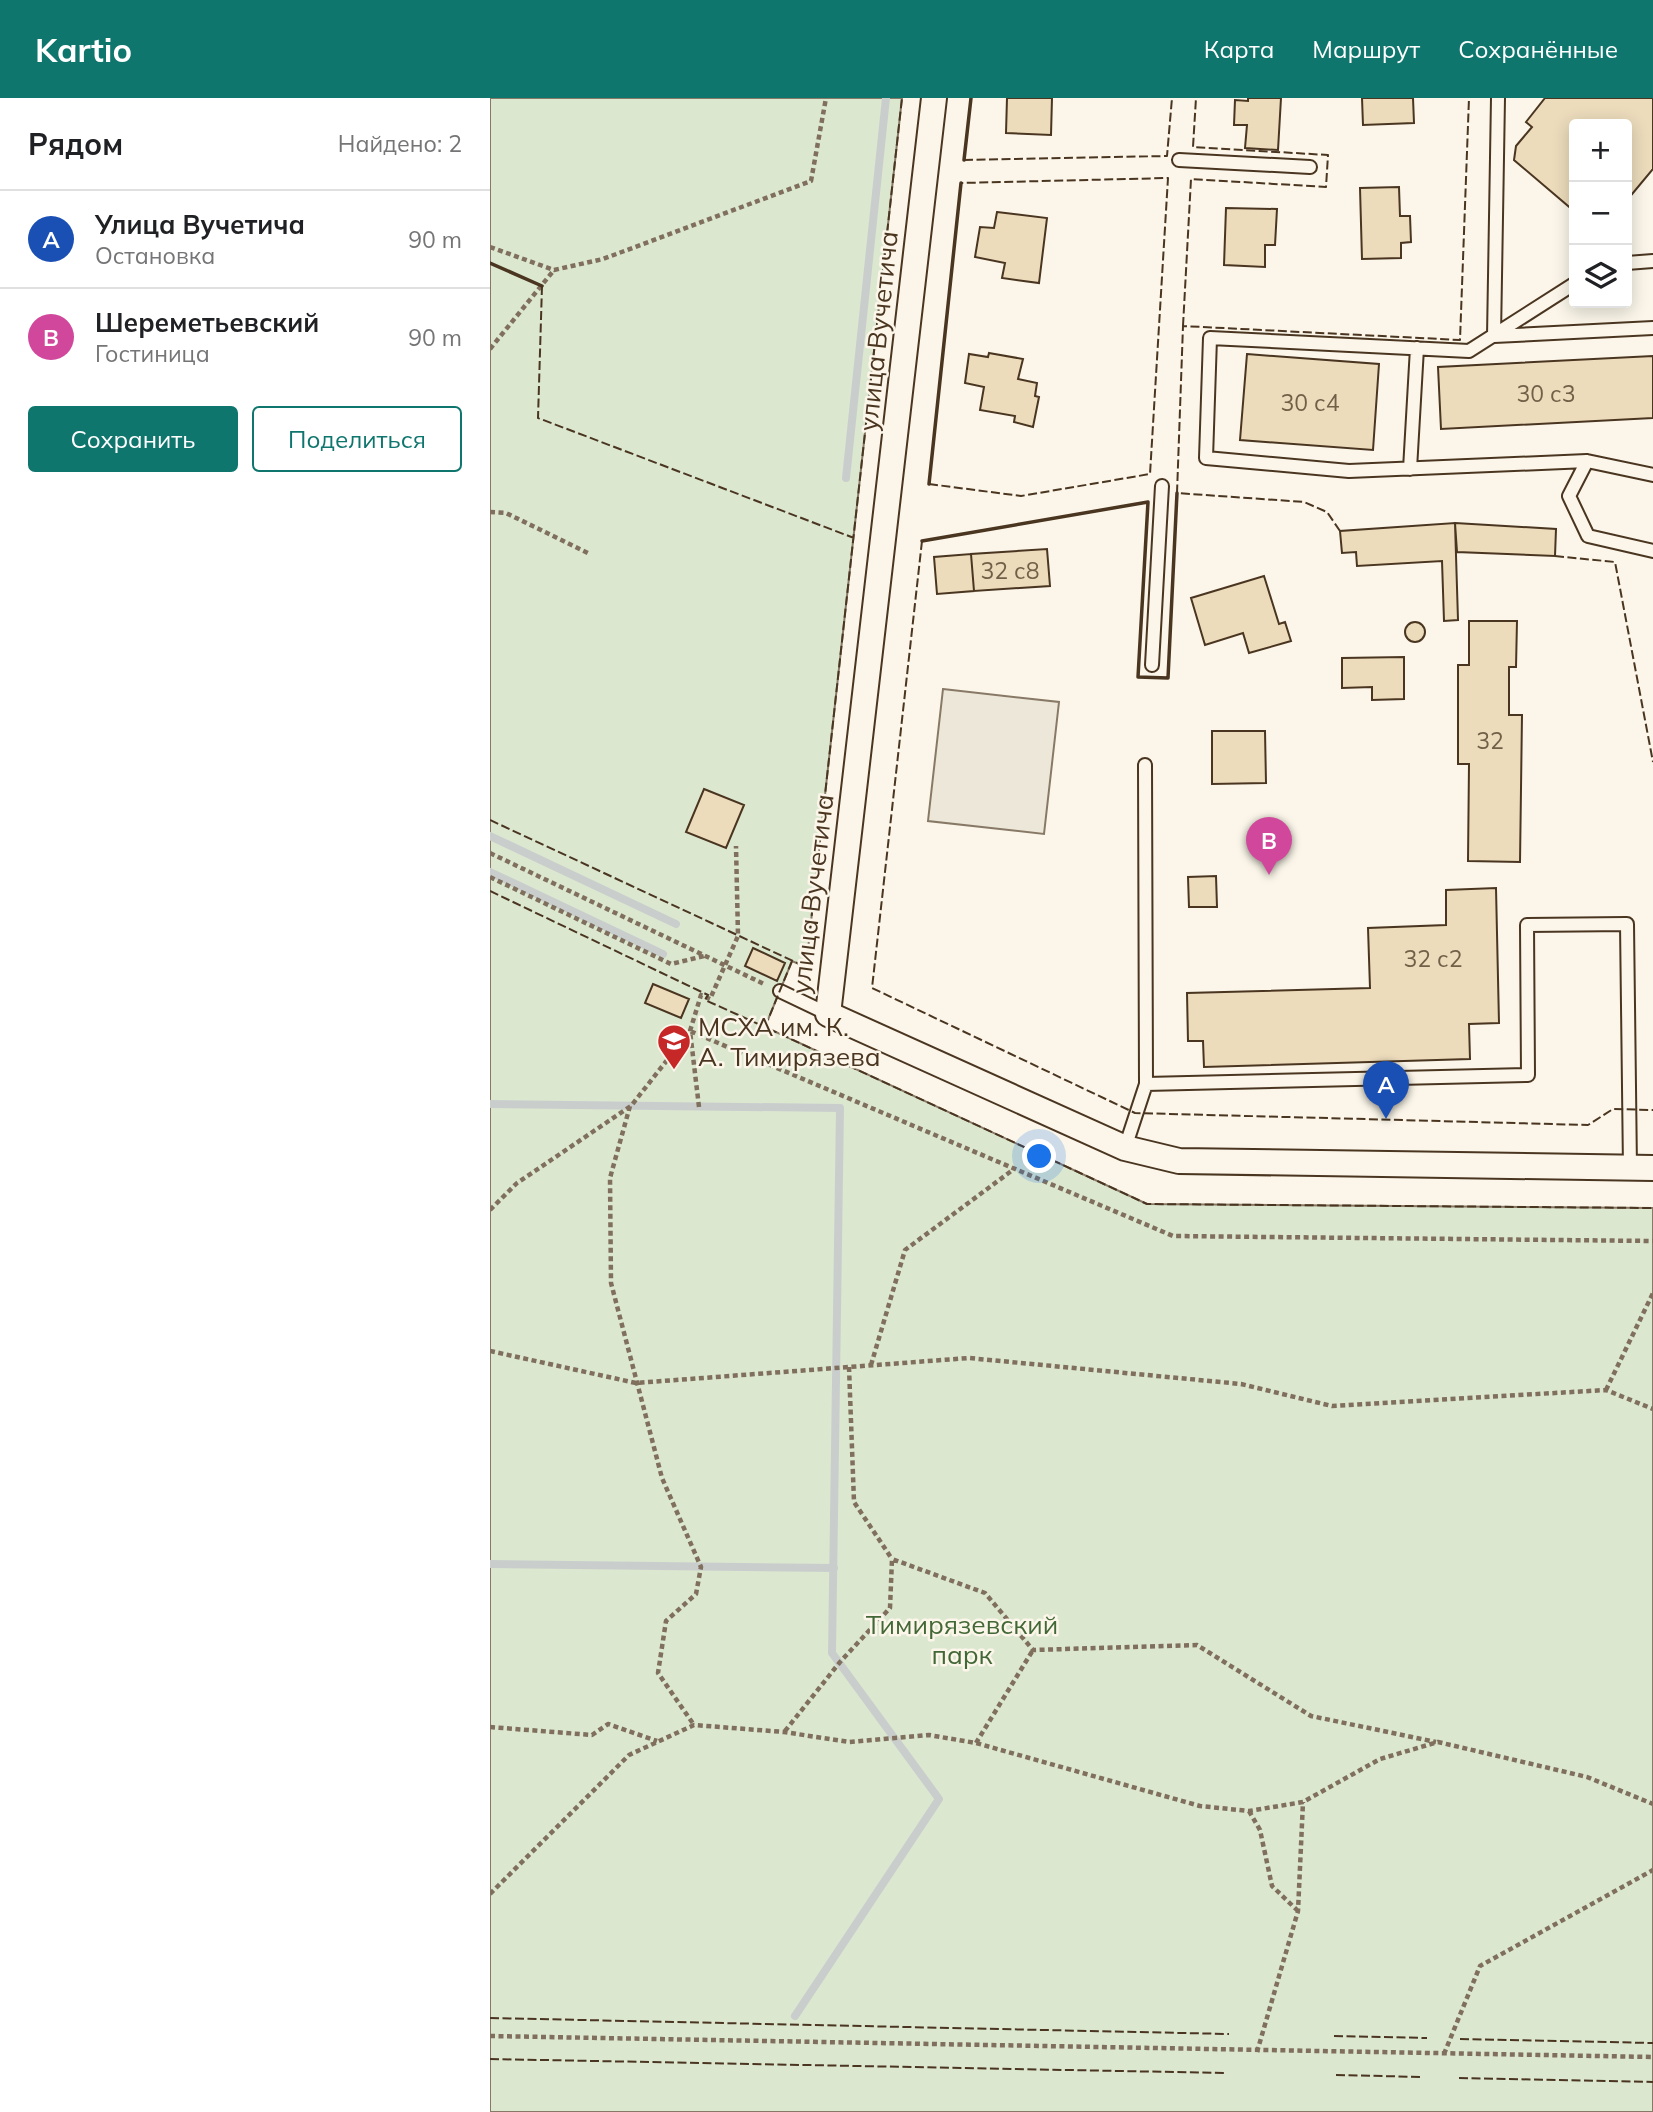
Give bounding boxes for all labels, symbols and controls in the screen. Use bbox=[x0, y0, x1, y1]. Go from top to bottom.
text: Kartio bbox=[35, 29, 132, 70]
text: Карта bbox=[1204, 34, 1274, 64]
text: Маршрут bbox=[1312, 34, 1420, 64]
text: Сохранённые bbox=[1458, 34, 1618, 64]
map controls bbox=[1569, 119, 1632, 308]
button: + bbox=[1569, 119, 1632, 182]
text: Рядом bbox=[28, 125, 123, 163]
text: Найдено: 2 bbox=[338, 129, 462, 158]
button: − bbox=[1569, 182, 1632, 245]
text: Улица Вучетича bbox=[95, 208, 305, 241]
text: A bbox=[42, 225, 60, 254]
text: 90 m bbox=[408, 225, 462, 254]
street label: улица Вучетича bbox=[851, 229, 905, 433]
text: Остановка bbox=[95, 241, 215, 270]
button: layers bbox=[1569, 245, 1632, 308]
text: Шереметьевский bbox=[95, 306, 319, 339]
text: B bbox=[43, 323, 59, 352]
text: 90 m bbox=[408, 323, 462, 352]
text: Гостиница bbox=[95, 339, 210, 368]
house number: 30 с3 bbox=[1516, 379, 1576, 408]
house number: 30 с4 bbox=[1280, 388, 1340, 417]
button: Сохранить bbox=[28, 406, 238, 472]
button: Поделиться bbox=[252, 406, 462, 472]
house number: 32 с8 bbox=[980, 556, 1040, 585]
house number: 32 bbox=[1476, 726, 1504, 755]
street label: улица Вучетича bbox=[783, 792, 841, 996]
pin: B bbox=[1246, 817, 1292, 875]
house number: 32 с2 bbox=[1403, 944, 1463, 973]
place label: МСХА им. К. А. Тимирязева bbox=[698, 1010, 881, 1073]
school or university icon: МСХА им. К. А. Тимирязева bbox=[655, 1022, 693, 1071]
pin: A bbox=[1363, 1061, 1409, 1119]
your location bbox=[1022, 1139, 1056, 1173]
park label: Тимирязевский парк bbox=[866, 1608, 1058, 1671]

